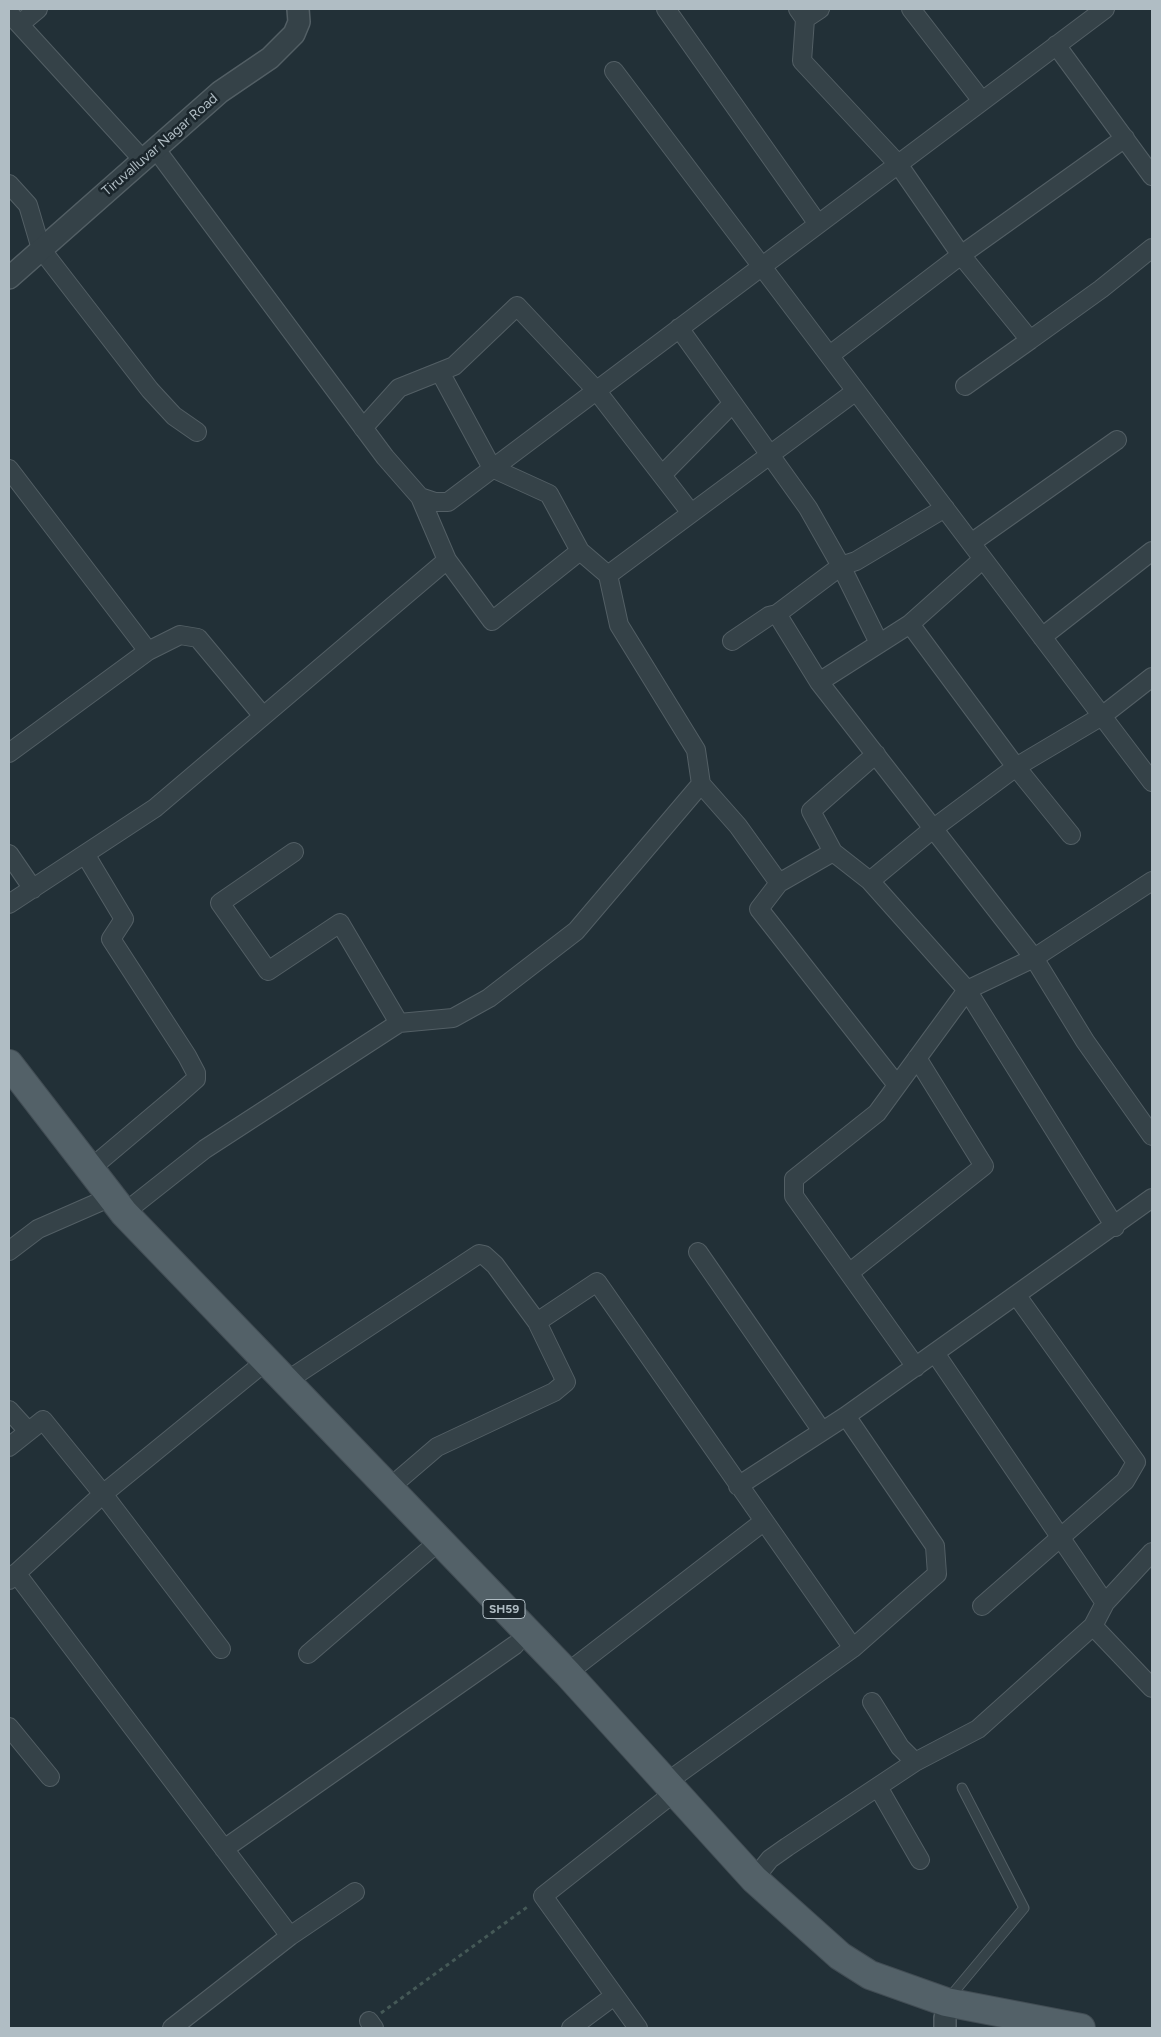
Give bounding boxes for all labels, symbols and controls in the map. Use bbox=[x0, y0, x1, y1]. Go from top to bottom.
street label: Tiruvalluvar Nagar Road bbox=[99, 90, 221, 200]
road number: SH59 bbox=[483, 1600, 525, 1618]

